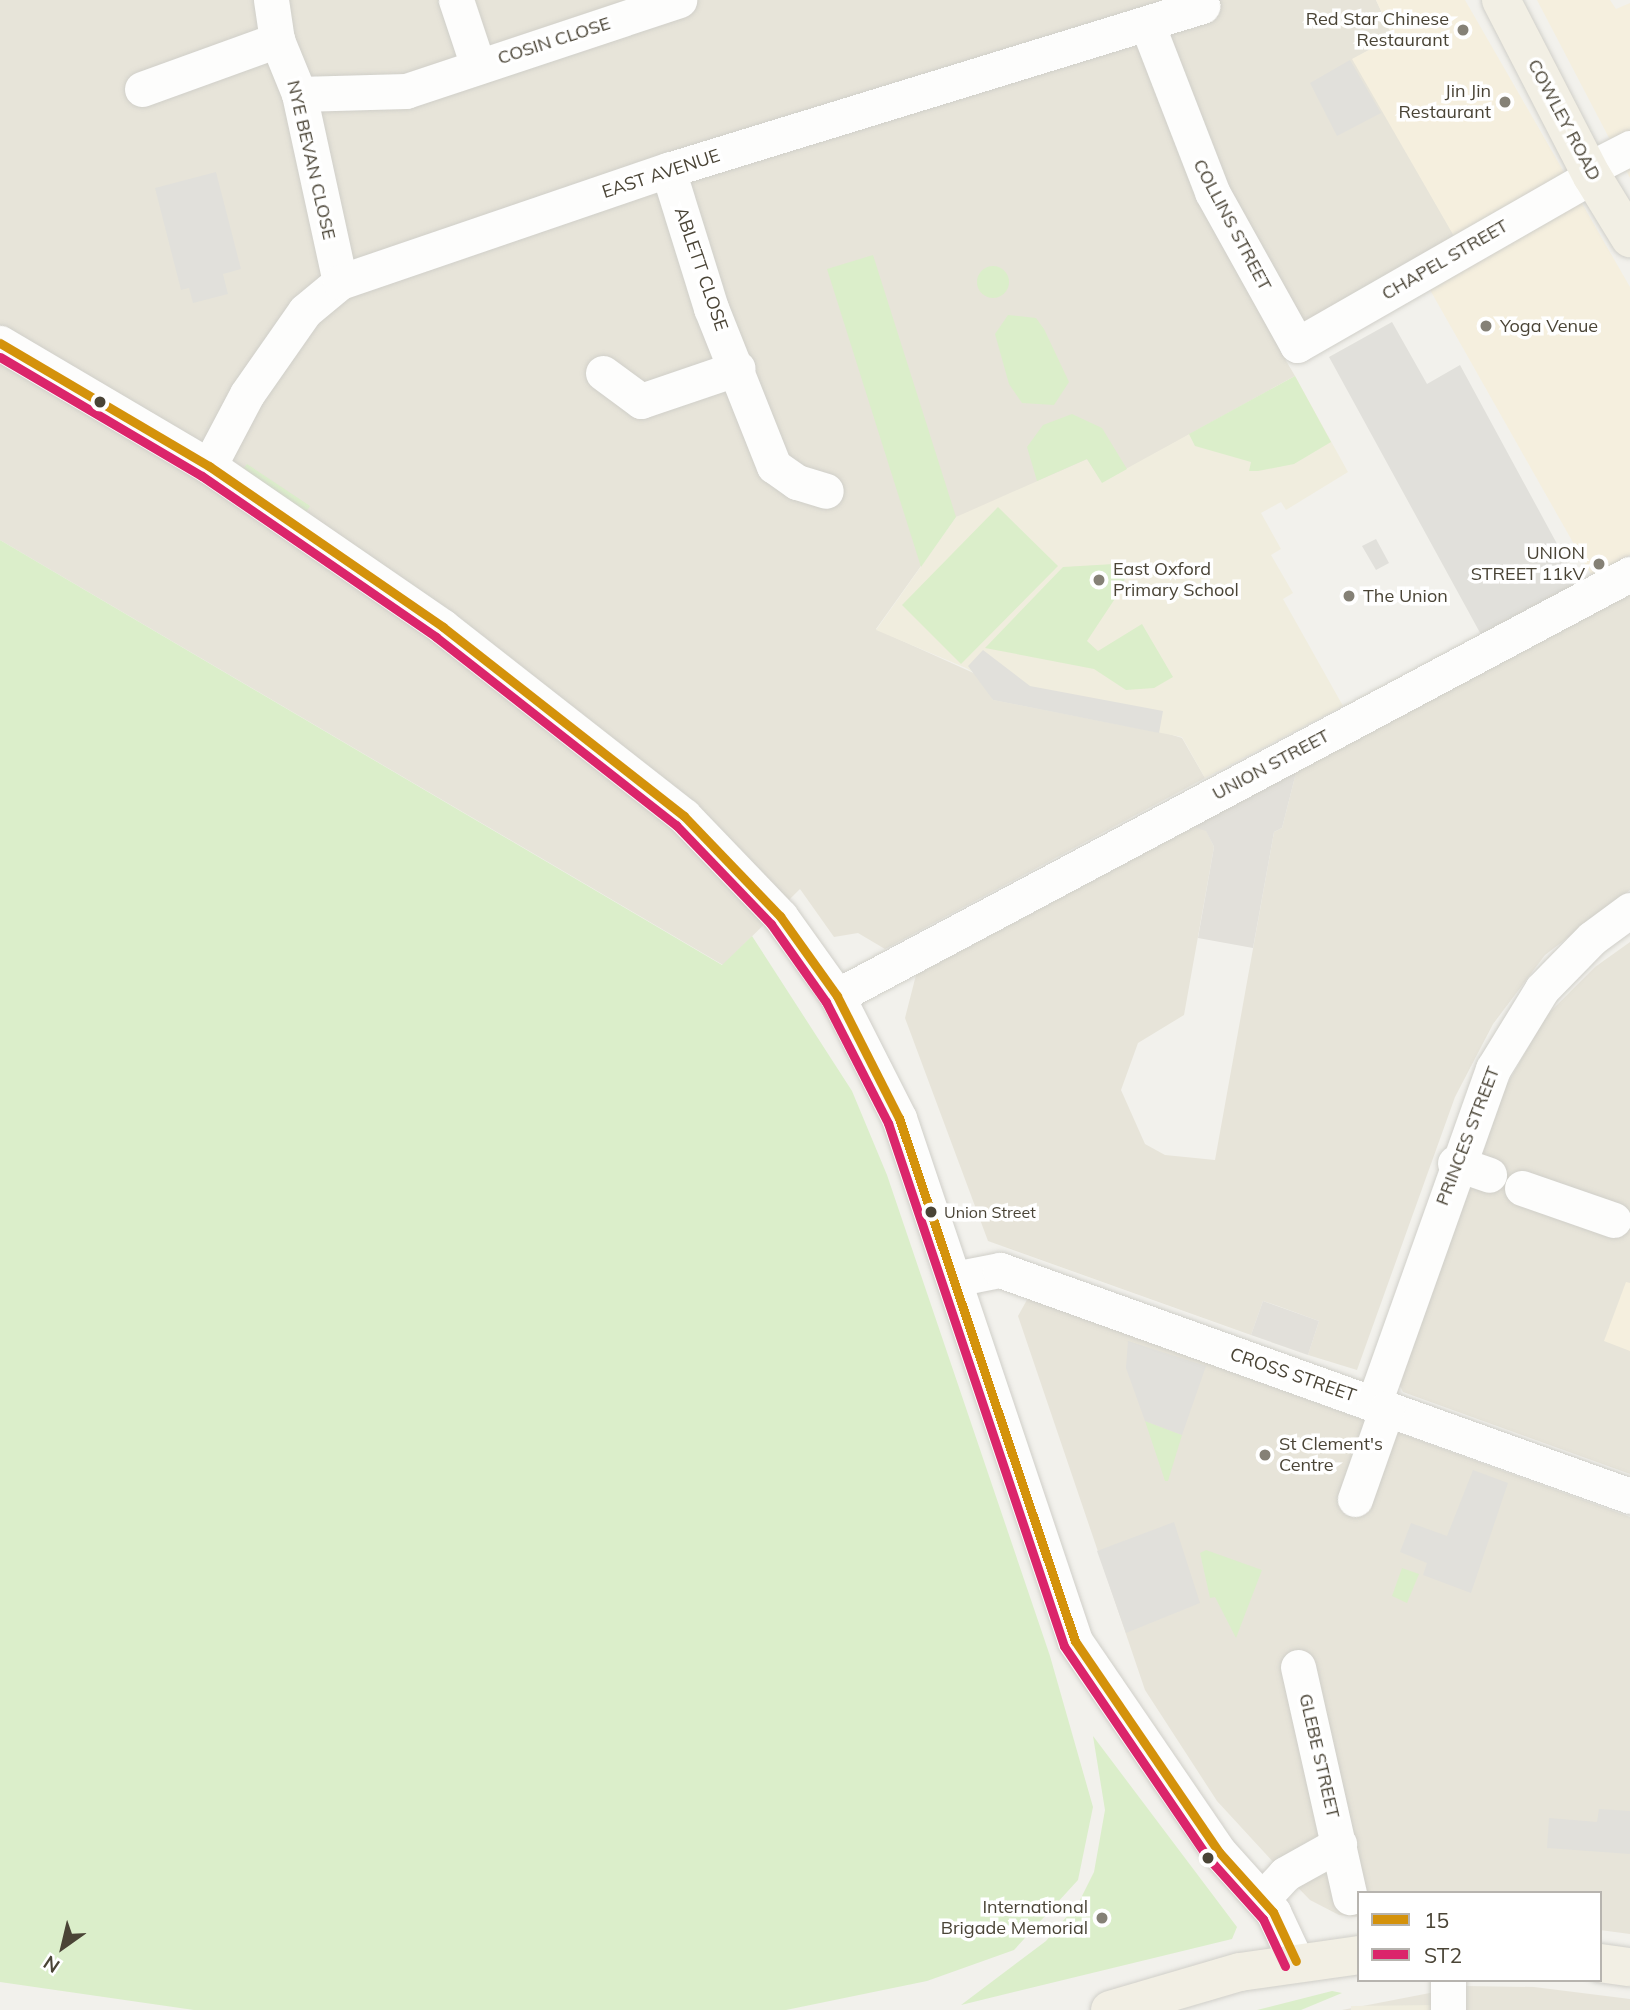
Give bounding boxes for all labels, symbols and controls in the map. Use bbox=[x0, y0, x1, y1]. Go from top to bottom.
place label: Red Star Chinese Restaurant bbox=[1306, 9, 1449, 52]
street label: COSIN CLOSE bbox=[495, 13, 613, 69]
marker: Red Star Chinese Restaurant bbox=[1455, 22, 1471, 38]
street label: COWLEY ROAD bbox=[1523, 56, 1605, 184]
street label: NYE BEVAN CLOSE bbox=[282, 78, 340, 242]
place label: Jin Jin Restaurant bbox=[1399, 81, 1491, 124]
marker: Jin Jin Restaurant bbox=[1497, 94, 1513, 110]
street label: EAST AVENUE bbox=[599, 145, 723, 203]
street label: COLLINS STREET bbox=[1188, 156, 1276, 294]
street label: ABLETT CLOSE bbox=[670, 204, 732, 334]
street label: CHAPEL STREET bbox=[1378, 215, 1512, 305]
place label: Yoga Venue bbox=[1500, 315, 1598, 337]
marker: Yoga Venue bbox=[1478, 318, 1494, 334]
unlabelled marker bbox=[93, 395, 107, 409]
place label: UNION STREET 11kV bbox=[1471, 543, 1585, 586]
marker: UNION STREET 11kV bbox=[1591, 556, 1607, 572]
place label: East Oxford Primary School bbox=[1113, 559, 1239, 602]
marker: East Oxford Primary School bbox=[1091, 572, 1107, 588]
place label: The Union bbox=[1363, 585, 1448, 607]
marker: The Union bbox=[1341, 588, 1357, 604]
street label: UNION STREET bbox=[1209, 725, 1333, 805]
street label: PRINCES STREET bbox=[1432, 1064, 1504, 1208]
place label: Union Street bbox=[944, 1202, 1036, 1222]
marker: Union Street bbox=[924, 1205, 938, 1219]
street label: CROSS STREET bbox=[1227, 1343, 1359, 1407]
place label: St Clement's Centre bbox=[1279, 1434, 1383, 1476]
marker: St Clement's Centre bbox=[1257, 1447, 1273, 1463]
street label: GLEBE STREET bbox=[1294, 1692, 1344, 1820]
unlabelled marker bbox=[1201, 1851, 1215, 1865]
legend bbox=[1357, 1891, 1602, 1982]
place label: International Brigade Memorial bbox=[941, 1897, 1088, 1940]
text: 15 bbox=[1424, 1907, 1449, 1933]
marker: International Brigade Memorial bbox=[1094, 1910, 1110, 1926]
north arrow bbox=[28, 1912, 98, 1982]
text: ST2 bbox=[1424, 1942, 1462, 1968]
text: N bbox=[39, 1950, 64, 1978]

